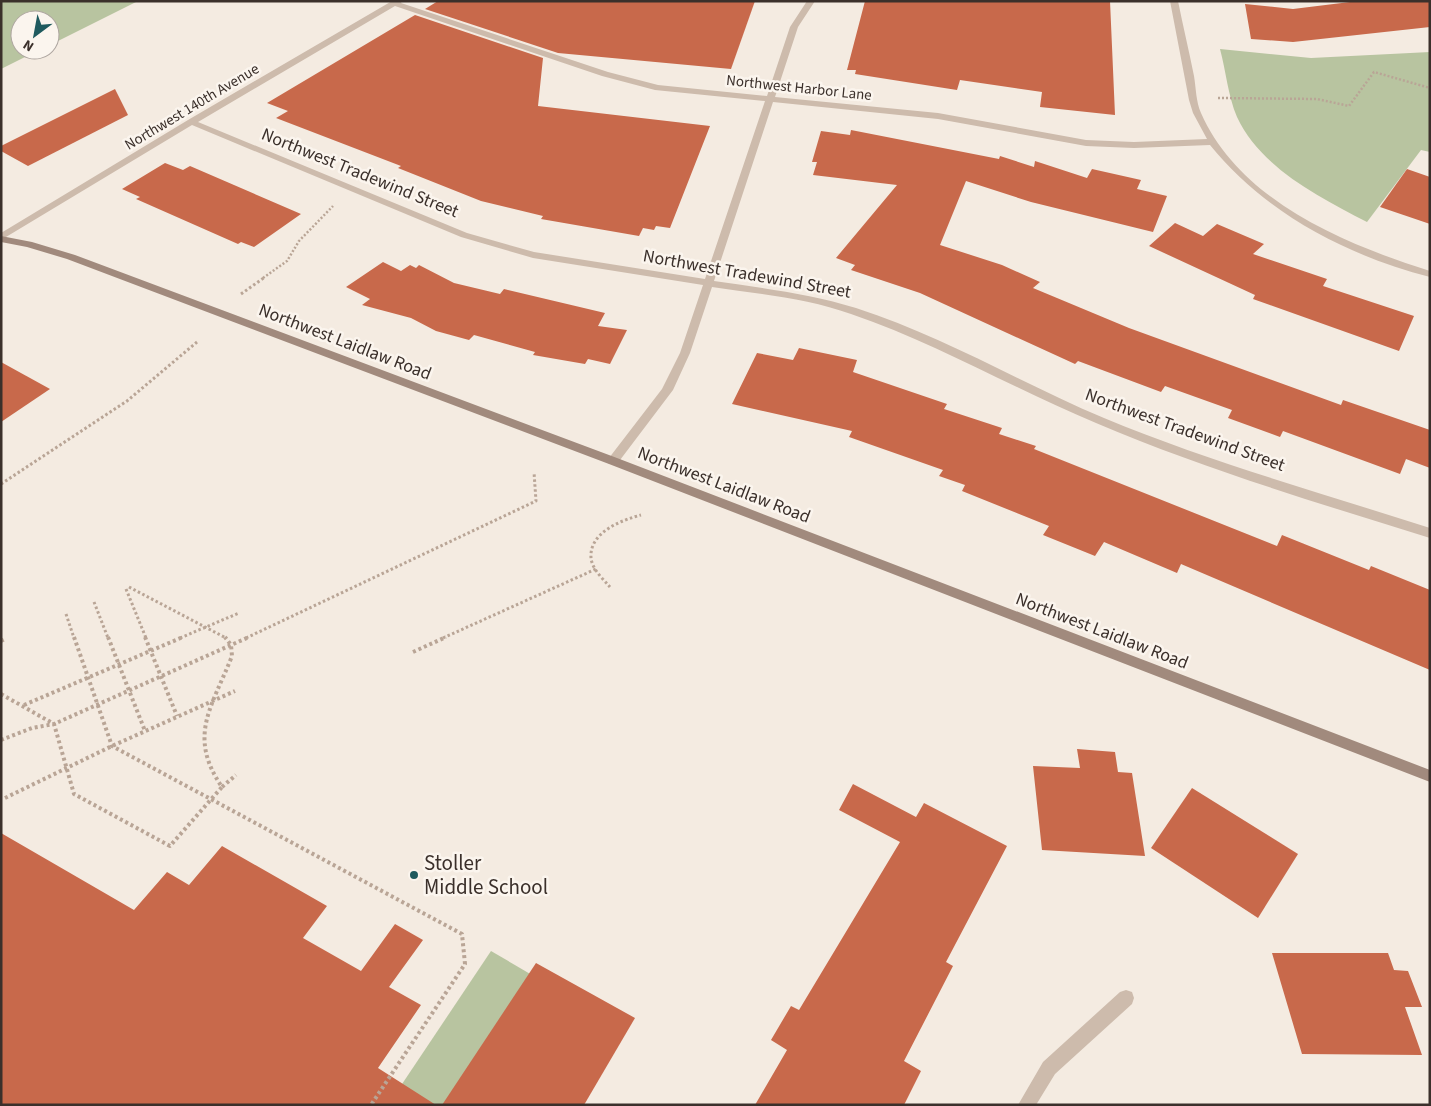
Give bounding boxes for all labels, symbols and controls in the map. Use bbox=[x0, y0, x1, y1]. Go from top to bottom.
north arrow bbox=[10, 10, 60, 60]
text: N bbox=[19, 34, 38, 56]
street label: Northwest 140th Avenue bbox=[121, 59, 263, 155]
street label: Northwest Harbor Lane bbox=[725, 70, 873, 106]
street label: Northwest Tradewind Street bbox=[258, 122, 462, 224]
street label: Northwest Tradewind Street bbox=[641, 243, 853, 305]
street label: Northwest Laidlaw Road bbox=[255, 297, 435, 387]
street label: Northwest Tradewind Street bbox=[1082, 382, 1288, 478]
street label: Northwest Laidlaw Road bbox=[634, 440, 814, 530]
street label: Northwest Laidlaw Road bbox=[1012, 586, 1192, 676]
place label: Stoller Middle School bbox=[424, 848, 548, 902]
marker: Stoller Middle School bbox=[408, 869, 420, 881]

